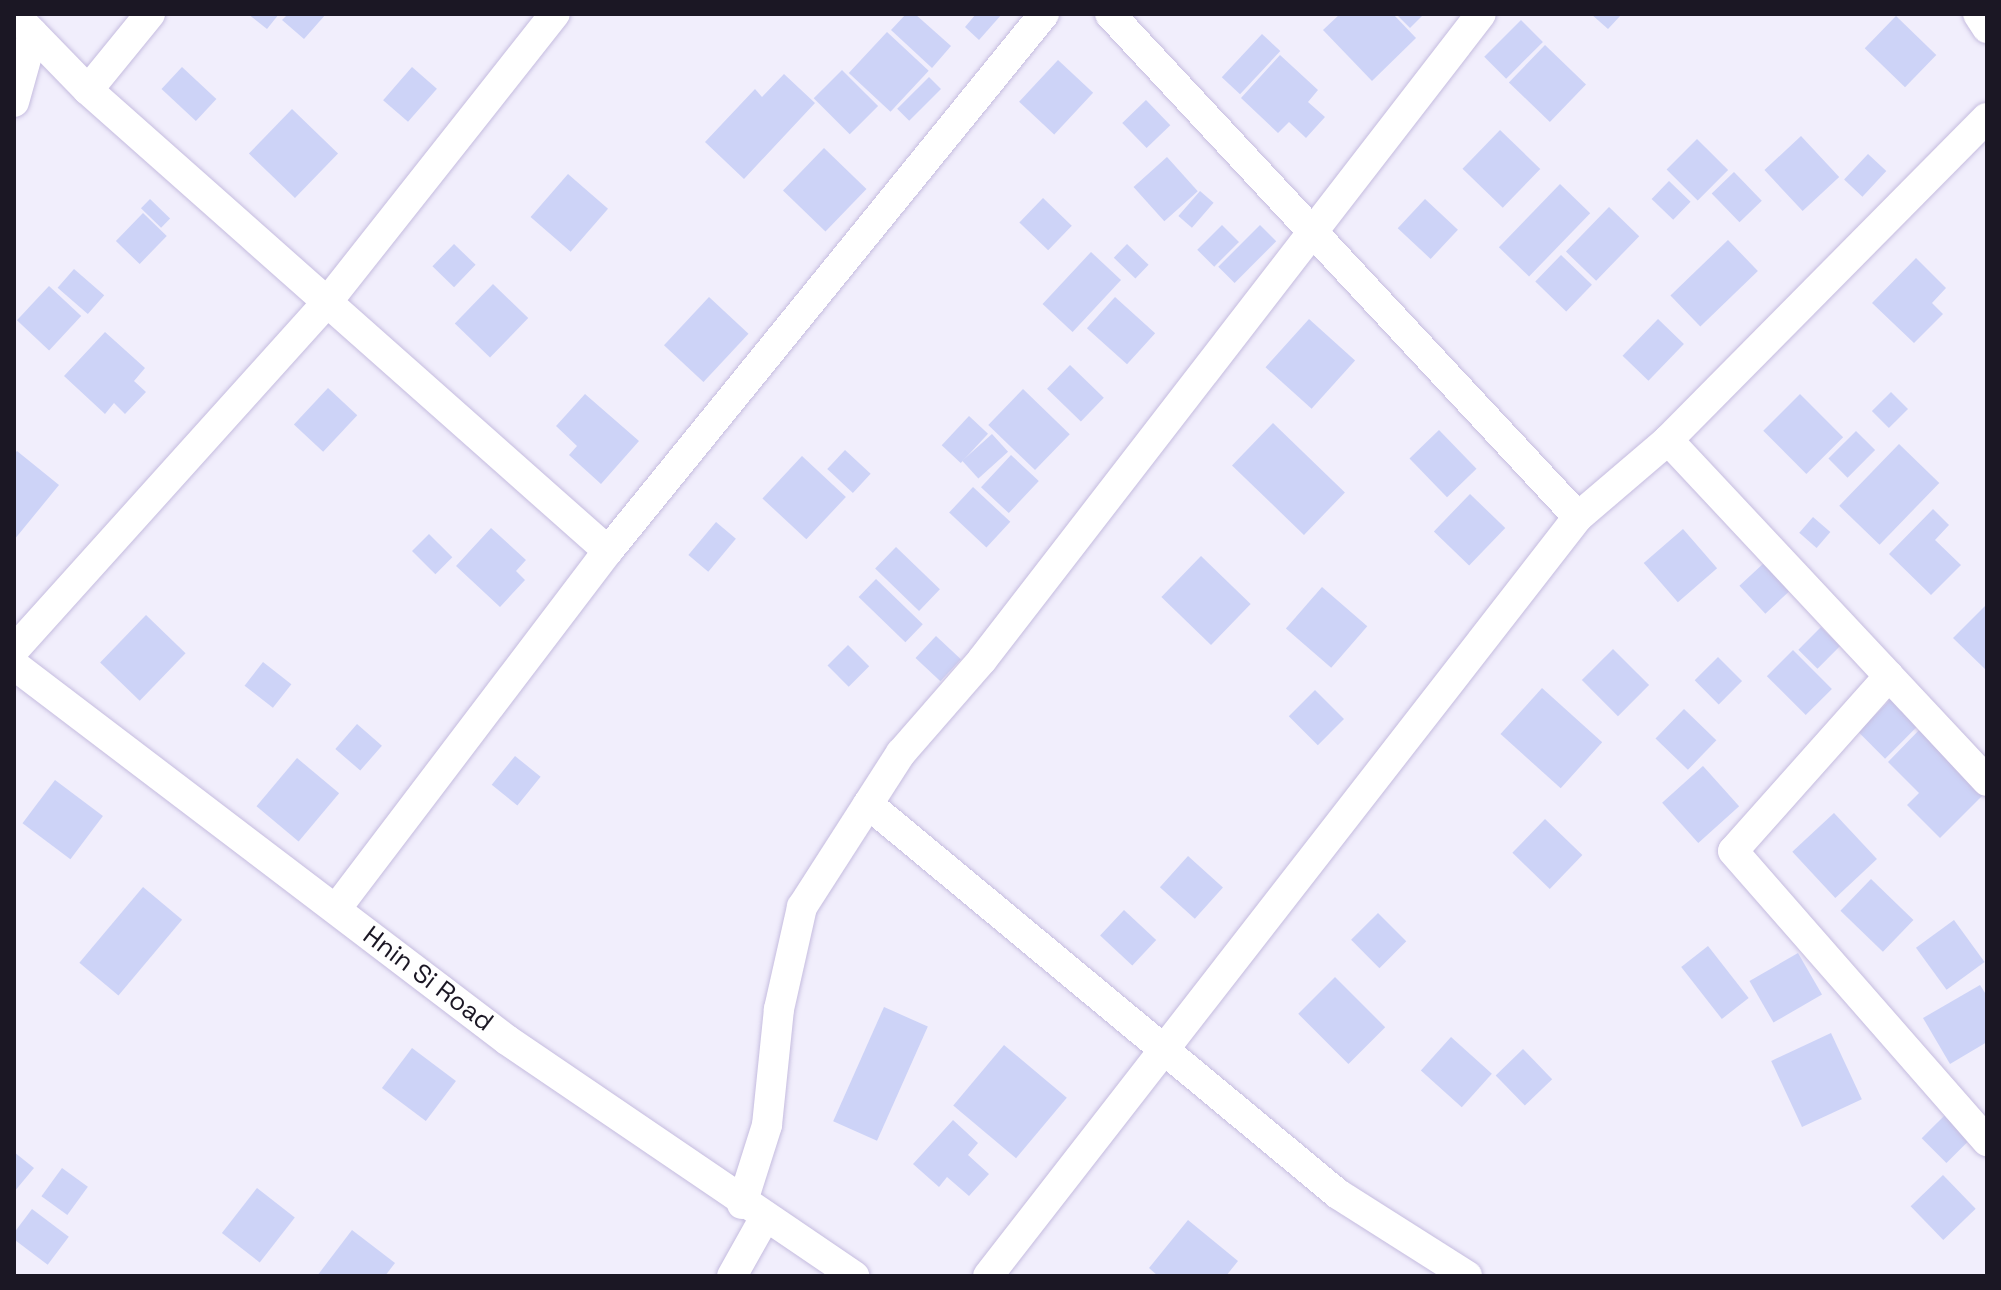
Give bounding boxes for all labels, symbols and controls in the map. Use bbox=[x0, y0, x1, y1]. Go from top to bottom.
street label: Hnin Si Road bbox=[357, 920, 499, 1038]

